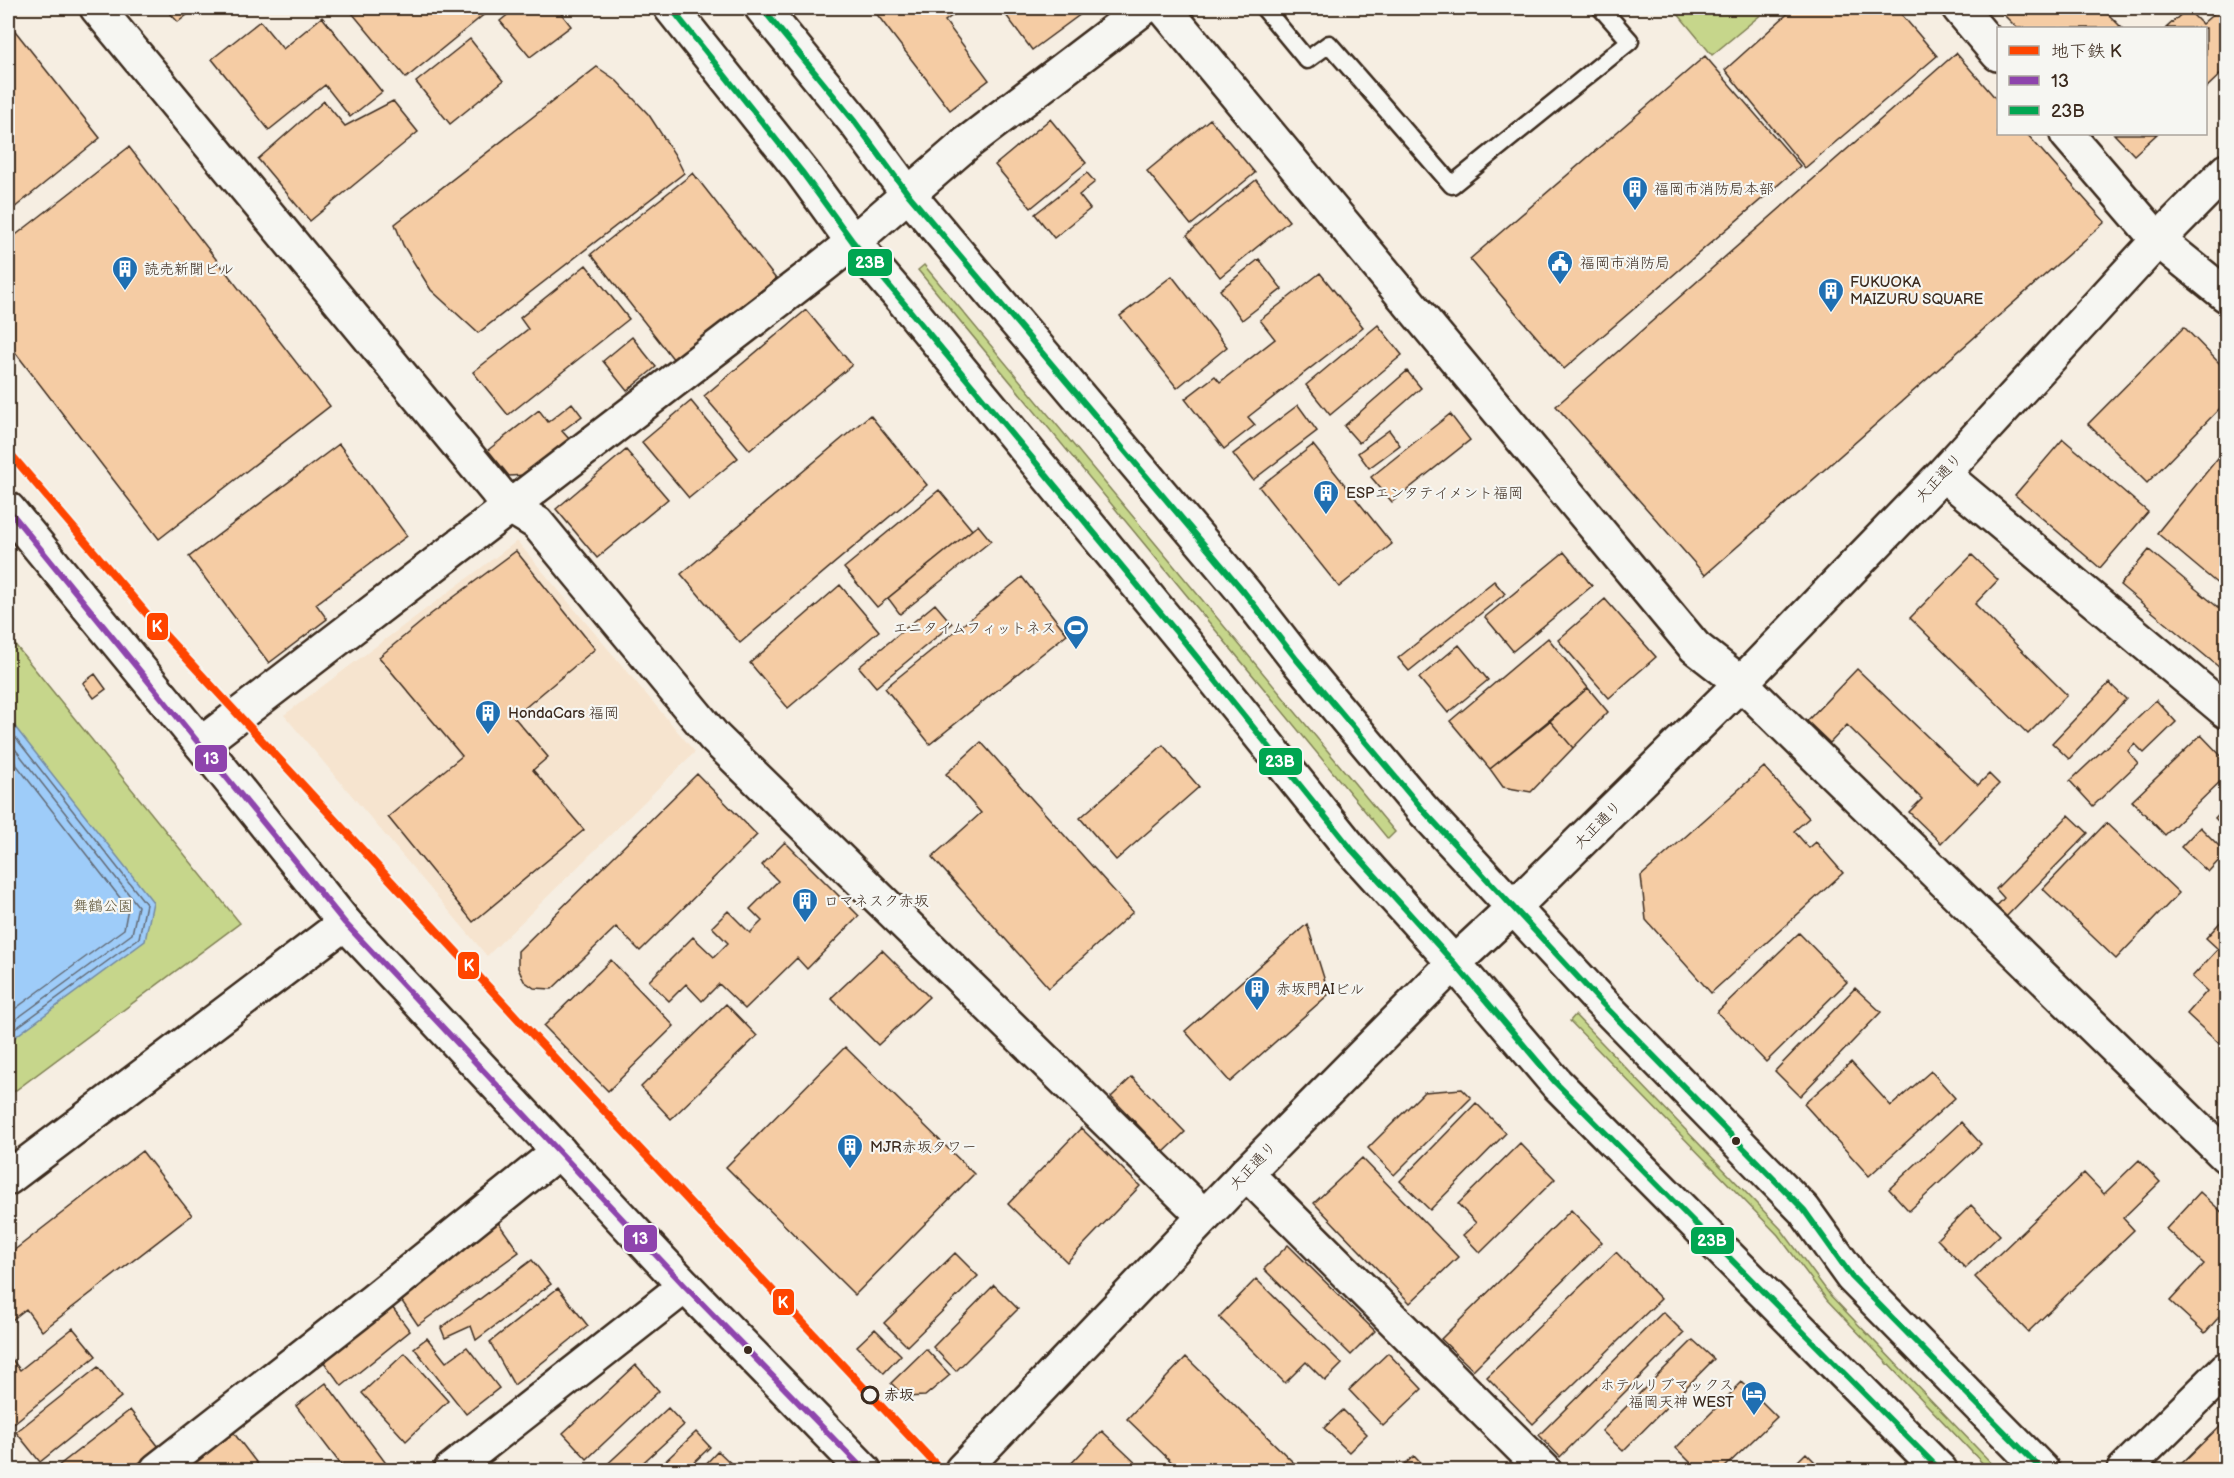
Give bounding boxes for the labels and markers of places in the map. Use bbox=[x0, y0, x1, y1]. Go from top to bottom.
building icon: 福岡市消防局本部 bbox=[1620, 174, 1650, 212]
place label: 福岡市消防局本部 bbox=[1654, 180, 1774, 199]
public building icon: 福岡市消防局 bbox=[1545, 248, 1575, 286]
building icon: 読売新聞ビル bbox=[110, 254, 140, 292]
place label: 福岡市消防局 bbox=[1580, 254, 1670, 273]
place label: 読売新聞ビル bbox=[144, 260, 234, 279]
place label: FUKUOKA MAIZURU SQUARE bbox=[1850, 273, 1983, 309]
building icon: FUKUOKA MAIZURU SQUARE bbox=[1816, 276, 1846, 314]
building icon: ESPエンタテイメント福岡 bbox=[1311, 478, 1341, 516]
place label: ESPエンタテイメント福岡 bbox=[1346, 484, 1523, 503]
sports icon: エニタイムフィットネス bbox=[1061, 613, 1091, 651]
place label: エニタイムフィットネス bbox=[893, 619, 1056, 638]
building icon: HondaCars 福岡 bbox=[473, 698, 503, 736]
place label: HondaCars 福岡 bbox=[508, 704, 619, 723]
building icon: ロマネスク赤坂 bbox=[790, 886, 820, 924]
place label: ロマネスク赤坂 bbox=[824, 892, 929, 911]
building icon: 赤坂門AIビル bbox=[1242, 974, 1272, 1012]
place label: 赤坂門AIビル bbox=[1276, 980, 1365, 999]
building icon: MJR赤坂タワー bbox=[835, 1132, 865, 1170]
unlabelled marker bbox=[1730, 1135, 1742, 1147]
place label: MJR赤坂タワー bbox=[870, 1138, 977, 1157]
unlabelled marker bbox=[742, 1344, 754, 1356]
place label: ホテルリブマックス 福岡天神 WEST bbox=[1600, 1376, 1734, 1412]
hotel icon: ホテルリブマックス 福岡天神 WEST bbox=[1739, 1379, 1769, 1417]
marker: 赤坂 bbox=[861, 1386, 879, 1404]
place label: 赤坂 bbox=[884, 1386, 914, 1405]

